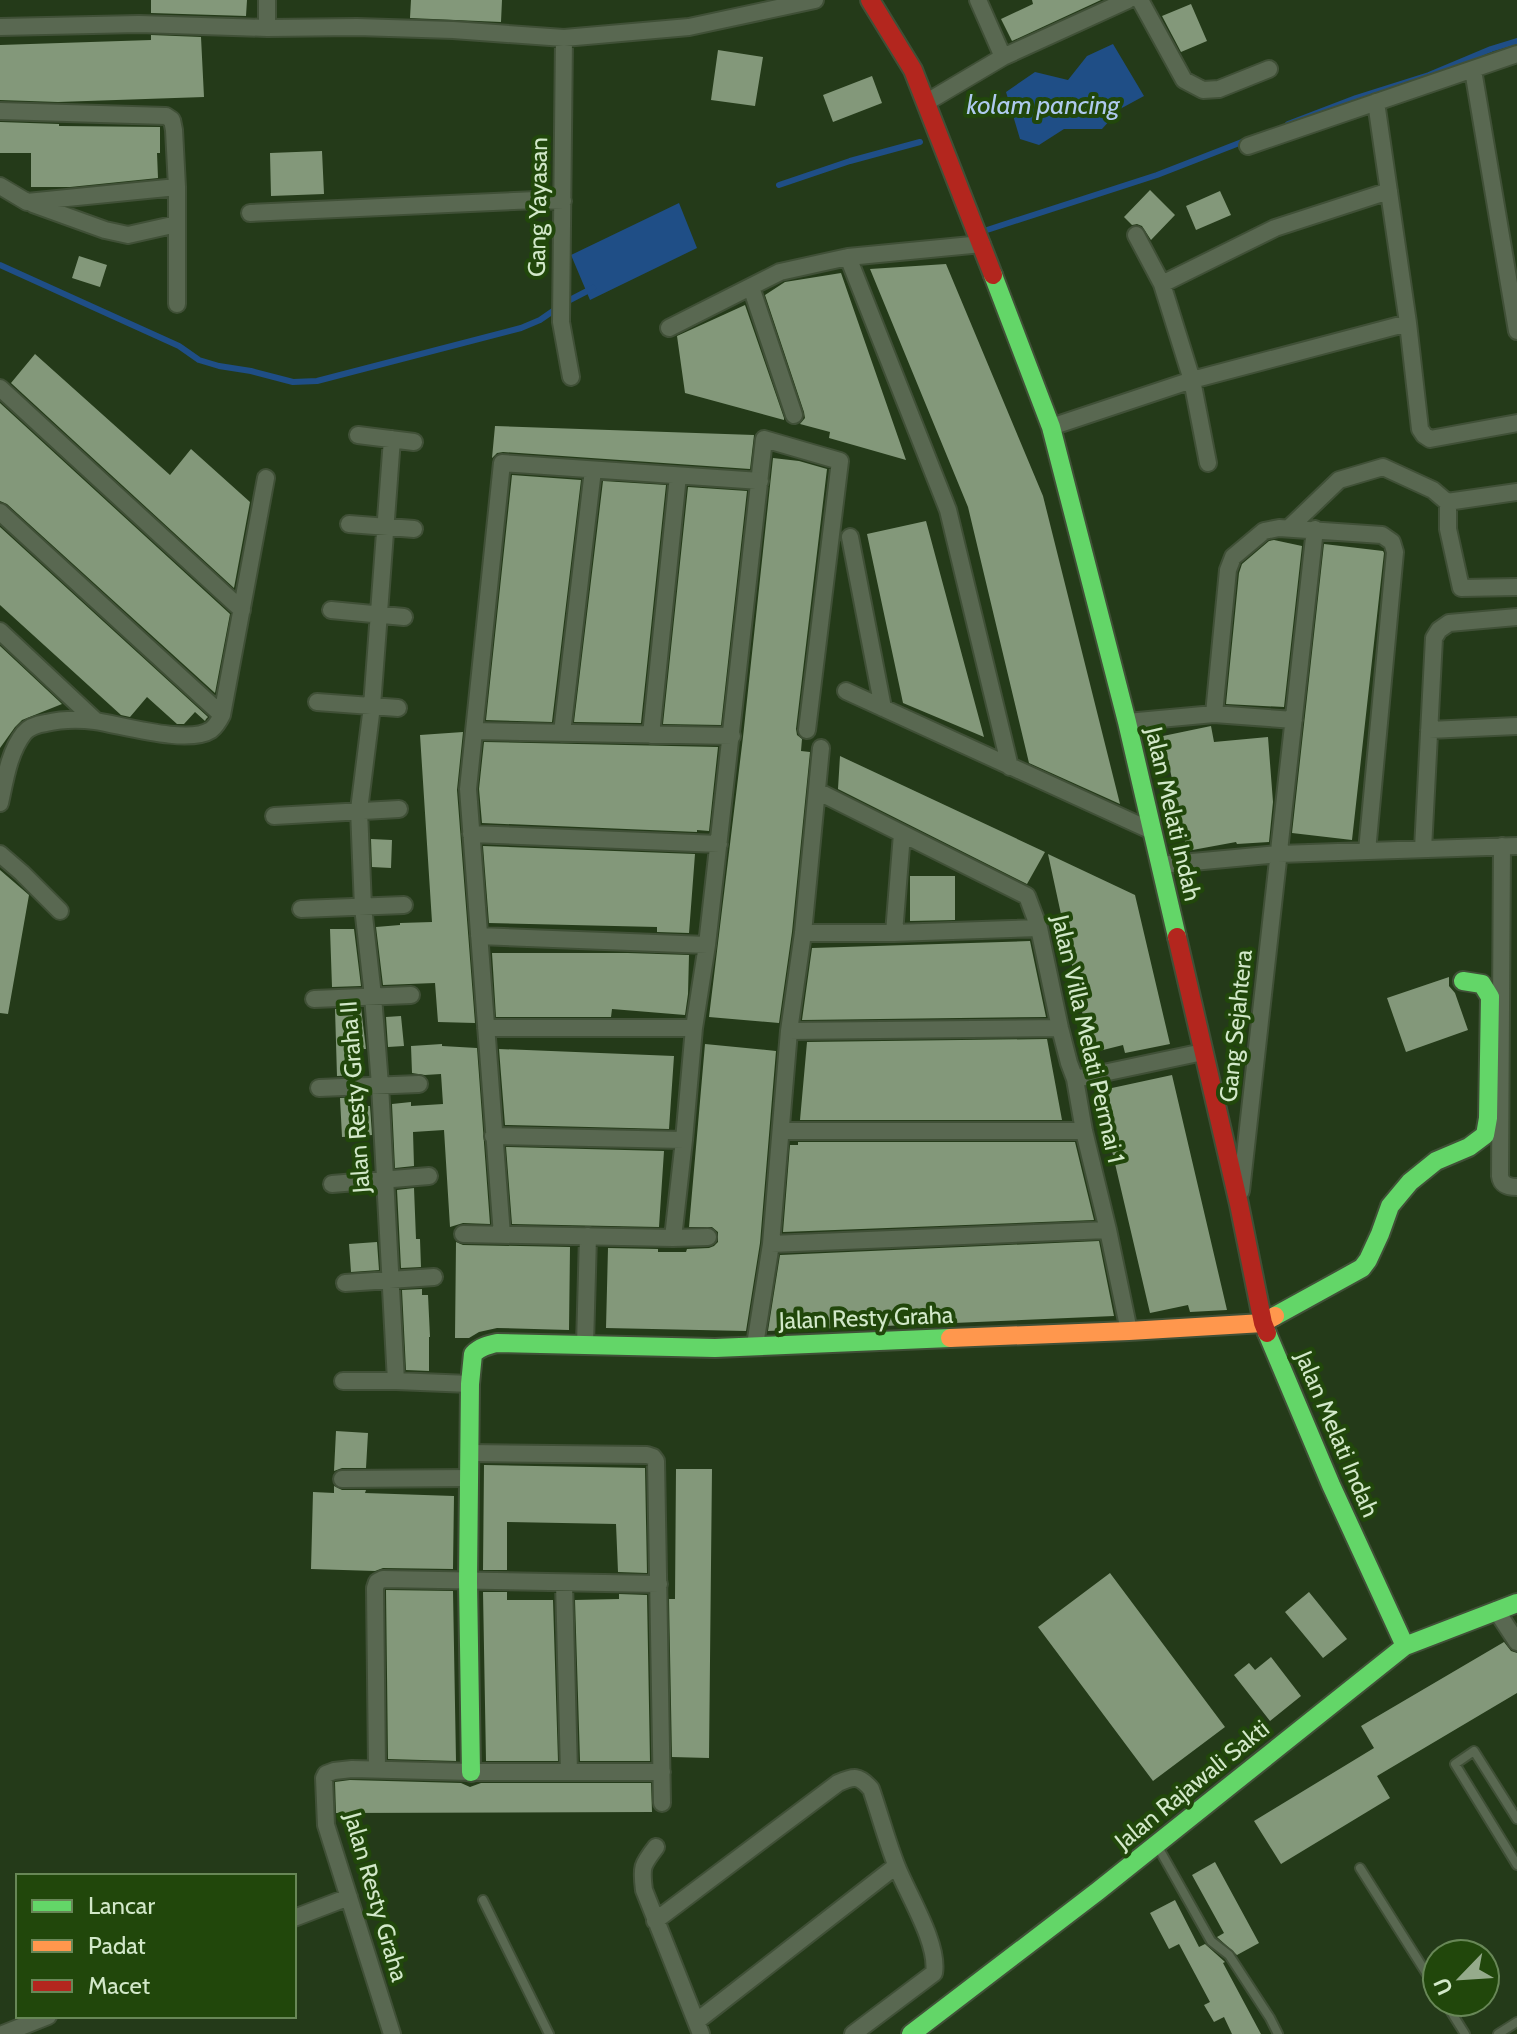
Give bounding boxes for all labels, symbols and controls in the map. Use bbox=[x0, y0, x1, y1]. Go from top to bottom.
water label: kolam pancing bbox=[966, 89, 1121, 121]
street label: Gang Yayasan bbox=[522, 137, 553, 277]
street label: Jalan Melati Indah bbox=[1139, 723, 1208, 904]
street label: Jalan Villa Melati Permai 1 bbox=[1046, 911, 1131, 1166]
street label: Gang Sejahtera bbox=[1213, 948, 1258, 1104]
street label: Jalan Resty Graha II bbox=[333, 1000, 376, 1195]
street label: Jalan Resty Graha bbox=[777, 1300, 954, 1335]
street label: Jalan Melati Indah bbox=[1289, 1345, 1386, 1521]
street label: Jalan Rajawali Sakti bbox=[1108, 1714, 1275, 1856]
street label: Jalan Resty Graha bbox=[338, 1808, 415, 1985]
legend bbox=[16, 1874, 296, 2018]
text: Lancar bbox=[88, 1891, 155, 1920]
text: Padat bbox=[88, 1931, 146, 1960]
north arrow bbox=[1421, 1938, 1501, 2018]
text: Macet bbox=[88, 1971, 150, 2000]
text: U bbox=[1428, 1973, 1459, 1999]

